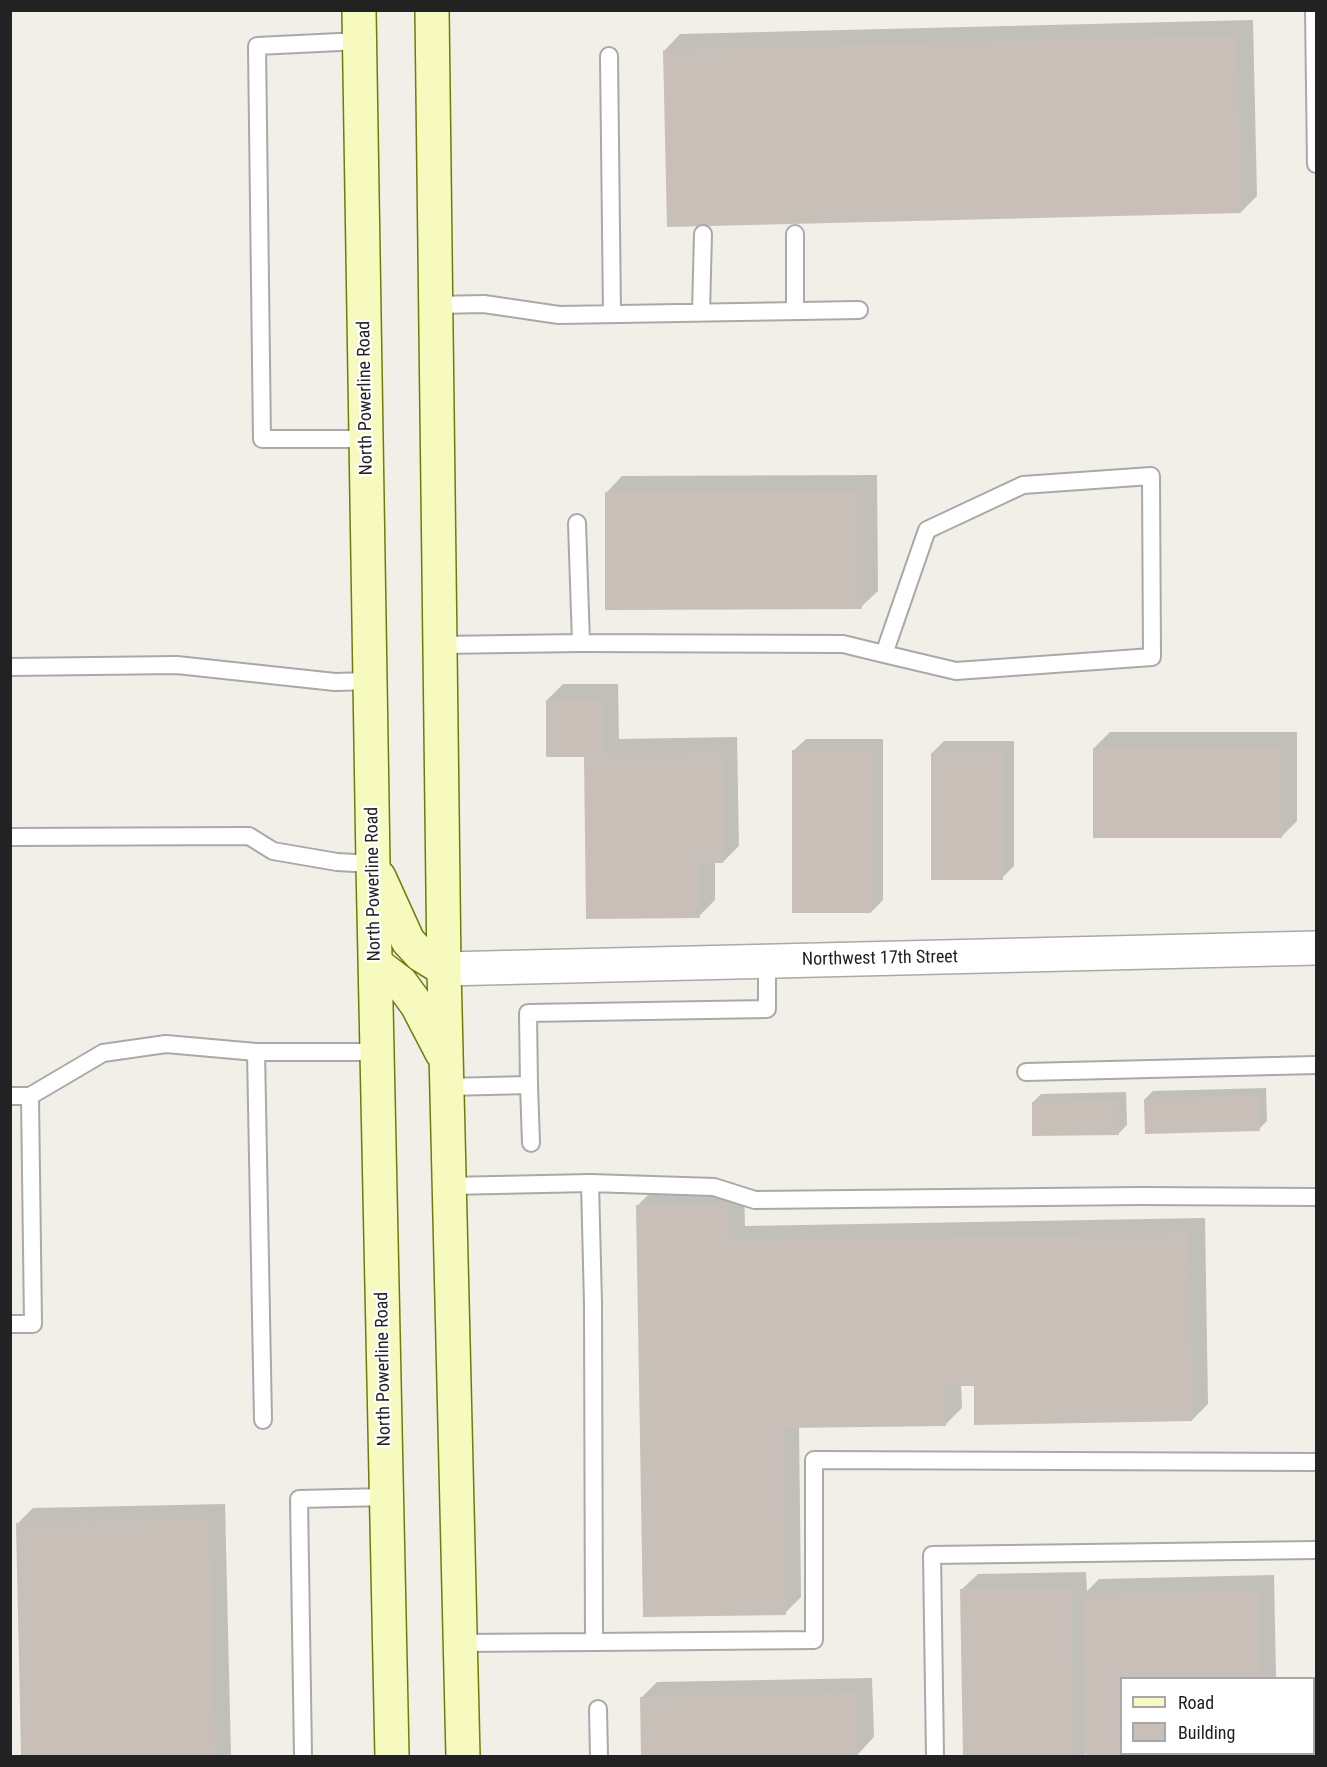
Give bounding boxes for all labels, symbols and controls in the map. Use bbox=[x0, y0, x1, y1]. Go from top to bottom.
street label: North Powerline Road bbox=[354, 321, 378, 475]
street label: North Powerline Road bbox=[362, 807, 386, 961]
street label: Northwest 17th Street bbox=[802, 947, 958, 971]
street label: North Powerline Road bbox=[372, 1292, 396, 1446]
legend bbox=[1120, 1677, 1315, 1755]
text: Road bbox=[1178, 1692, 1214, 1713]
text: Building bbox=[1178, 1722, 1235, 1743]

